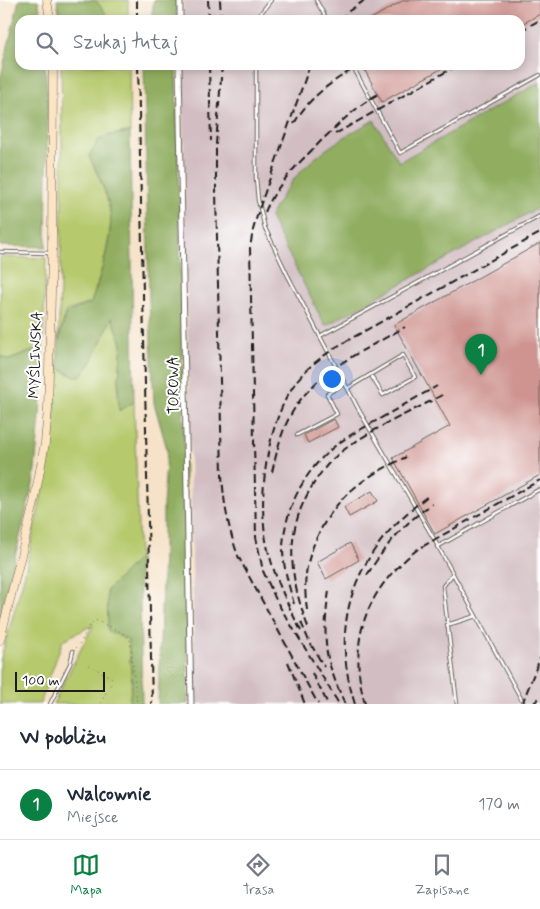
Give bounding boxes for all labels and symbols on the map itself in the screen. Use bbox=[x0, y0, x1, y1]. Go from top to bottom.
street label: MYŚLIWSKA bbox=[23, 311, 48, 399]
pin: 1 bbox=[465, 334, 497, 375]
street label: TOROWA bbox=[163, 356, 185, 414]
your location bbox=[319, 366, 345, 392]
scale bar bbox=[15, 669, 105, 692]

